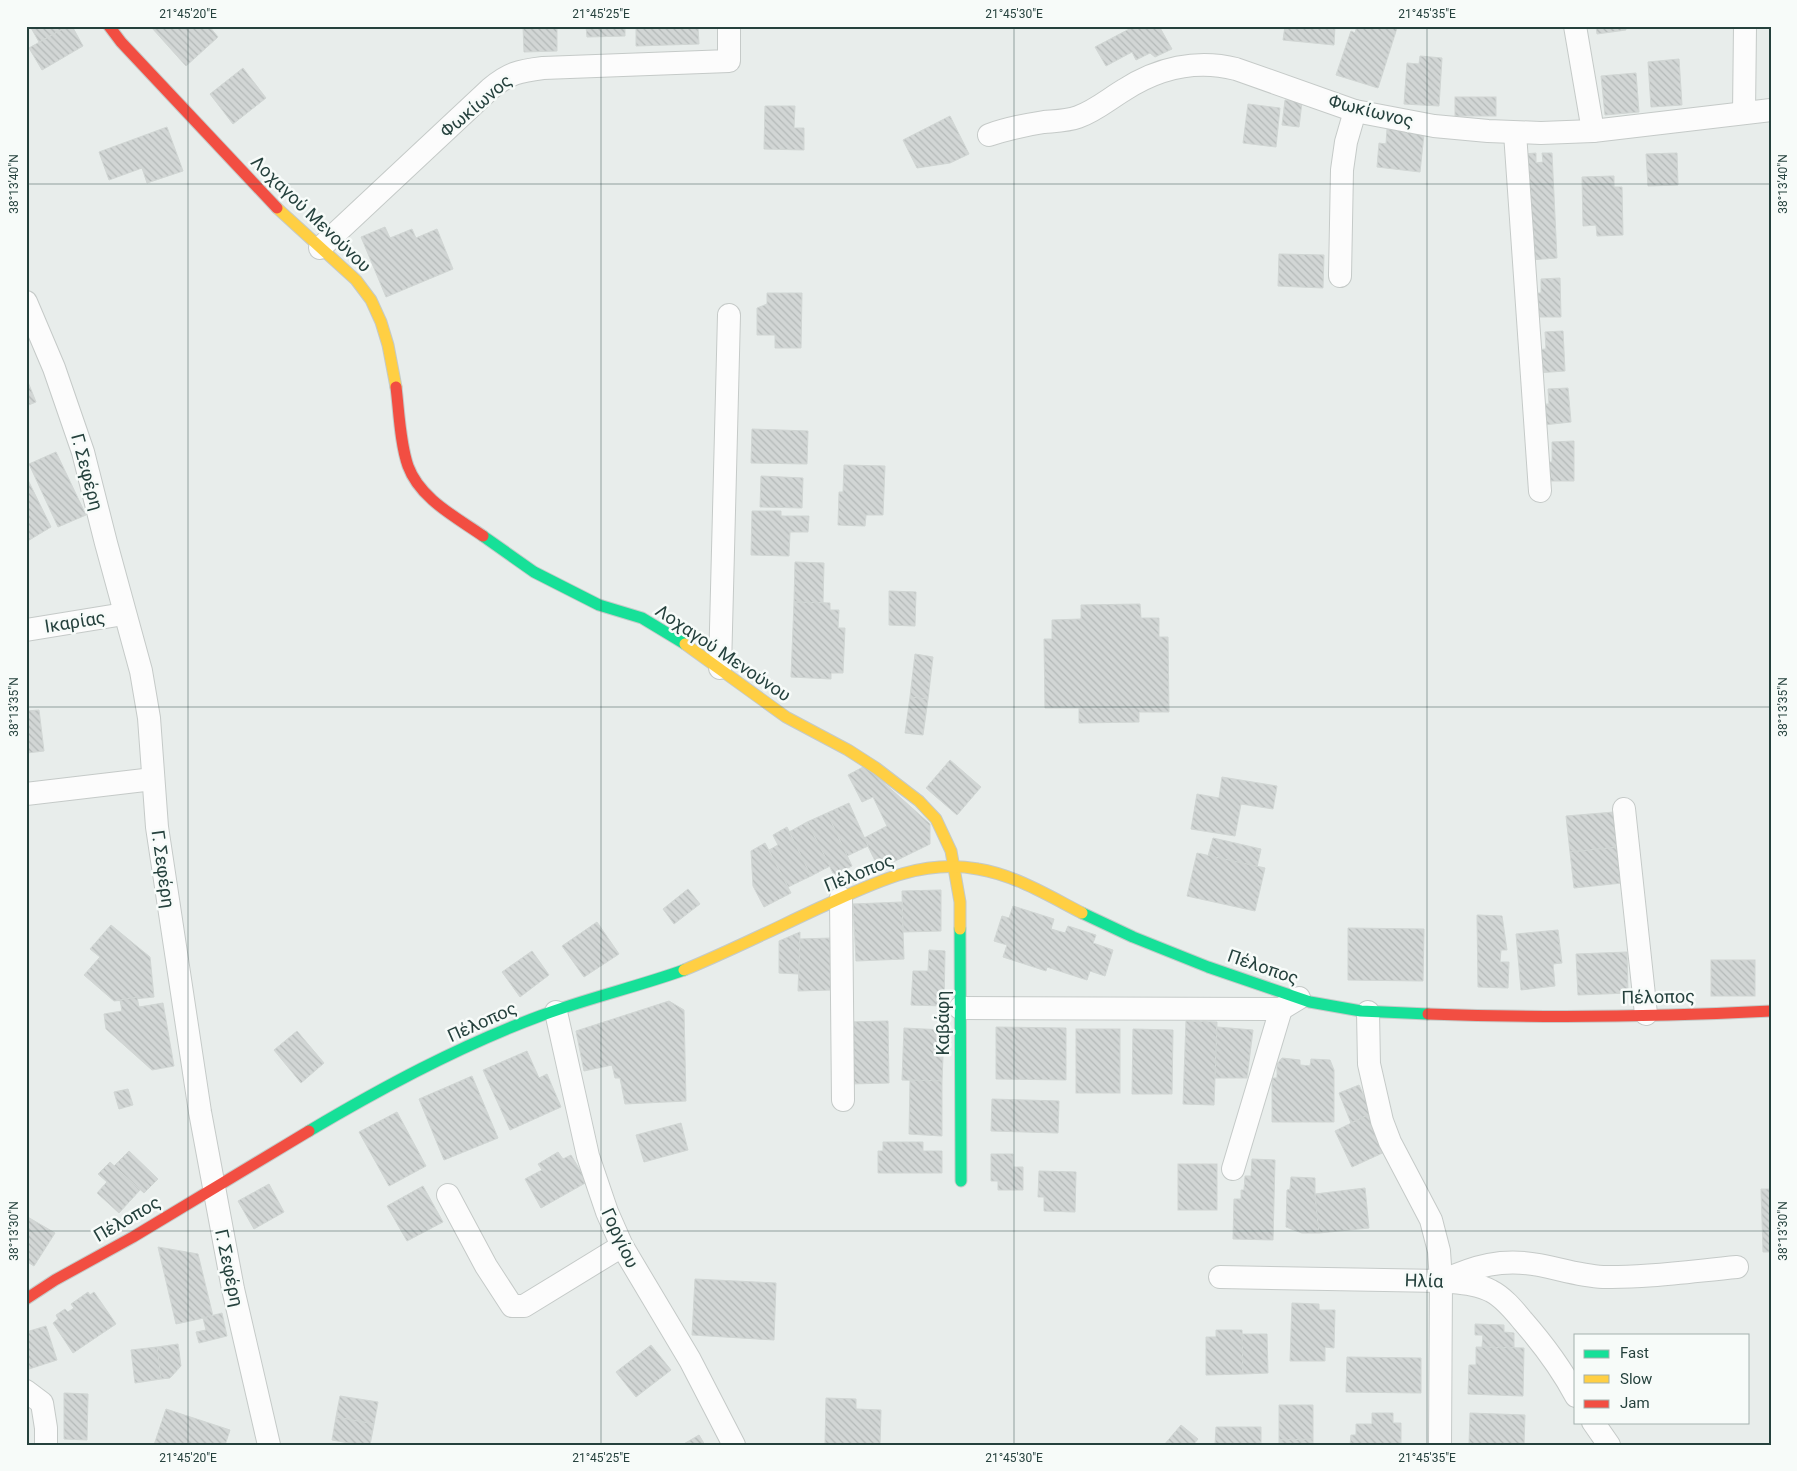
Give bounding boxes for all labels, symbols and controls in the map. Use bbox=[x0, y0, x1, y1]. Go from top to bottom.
text: 21°45'20"E bbox=[159, 7, 217, 21]
text: 21°45'25"E bbox=[572, 7, 630, 21]
text: 21°45'30"E bbox=[985, 7, 1043, 21]
text: 21°45'35"E bbox=[1398, 7, 1456, 21]
street label: Φωκίωνος bbox=[436, 70, 516, 142]
street label: Φωκίωνος bbox=[1326, 90, 1416, 131]
street label: Λοχαγού Μενούνου bbox=[247, 151, 376, 276]
text: 38°13'40"N bbox=[7, 154, 21, 214]
text: 38°13'40"N bbox=[1776, 154, 1790, 214]
street label: Γ. Σεφέρη bbox=[67, 431, 108, 513]
street label: Λοχαγού Μενούνου bbox=[652, 600, 795, 706]
street label: Ικαρίας bbox=[43, 606, 107, 637]
text: 38°13'35"N bbox=[7, 677, 21, 737]
text: 38°13'35"N bbox=[1776, 677, 1790, 737]
street label: Γ. Σεφέρη bbox=[148, 829, 179, 909]
street label: Πέλοπος bbox=[821, 849, 897, 896]
street label: Πέλοπος bbox=[1225, 945, 1301, 988]
street label: Πέλοπος bbox=[1621, 985, 1695, 1008]
street label: Καβάφη bbox=[932, 991, 953, 1055]
street label: Πέλοπος bbox=[444, 997, 520, 1046]
street label: Πέλοπος bbox=[90, 1191, 164, 1246]
text: 38°13'30"N bbox=[7, 1201, 21, 1261]
text: 38°13'30"N bbox=[1776, 1201, 1790, 1261]
street label: Γοργίου bbox=[597, 1204, 643, 1271]
street label: Γ. Σεφέρη bbox=[211, 1227, 248, 1309]
street label: Ηλία bbox=[1404, 1269, 1445, 1292]
legend bbox=[1574, 1334, 1750, 1424]
text: Fast bbox=[1620, 1344, 1649, 1362]
text: Slow bbox=[1620, 1370, 1652, 1388]
text: Jam bbox=[1620, 1394, 1650, 1412]
text: 21°45'20"E bbox=[159, 1451, 217, 1465]
text: 21°45'25"E bbox=[572, 1451, 630, 1465]
text: 21°45'30"E bbox=[985, 1451, 1043, 1465]
text: 21°45'35"E bbox=[1398, 1451, 1456, 1465]

